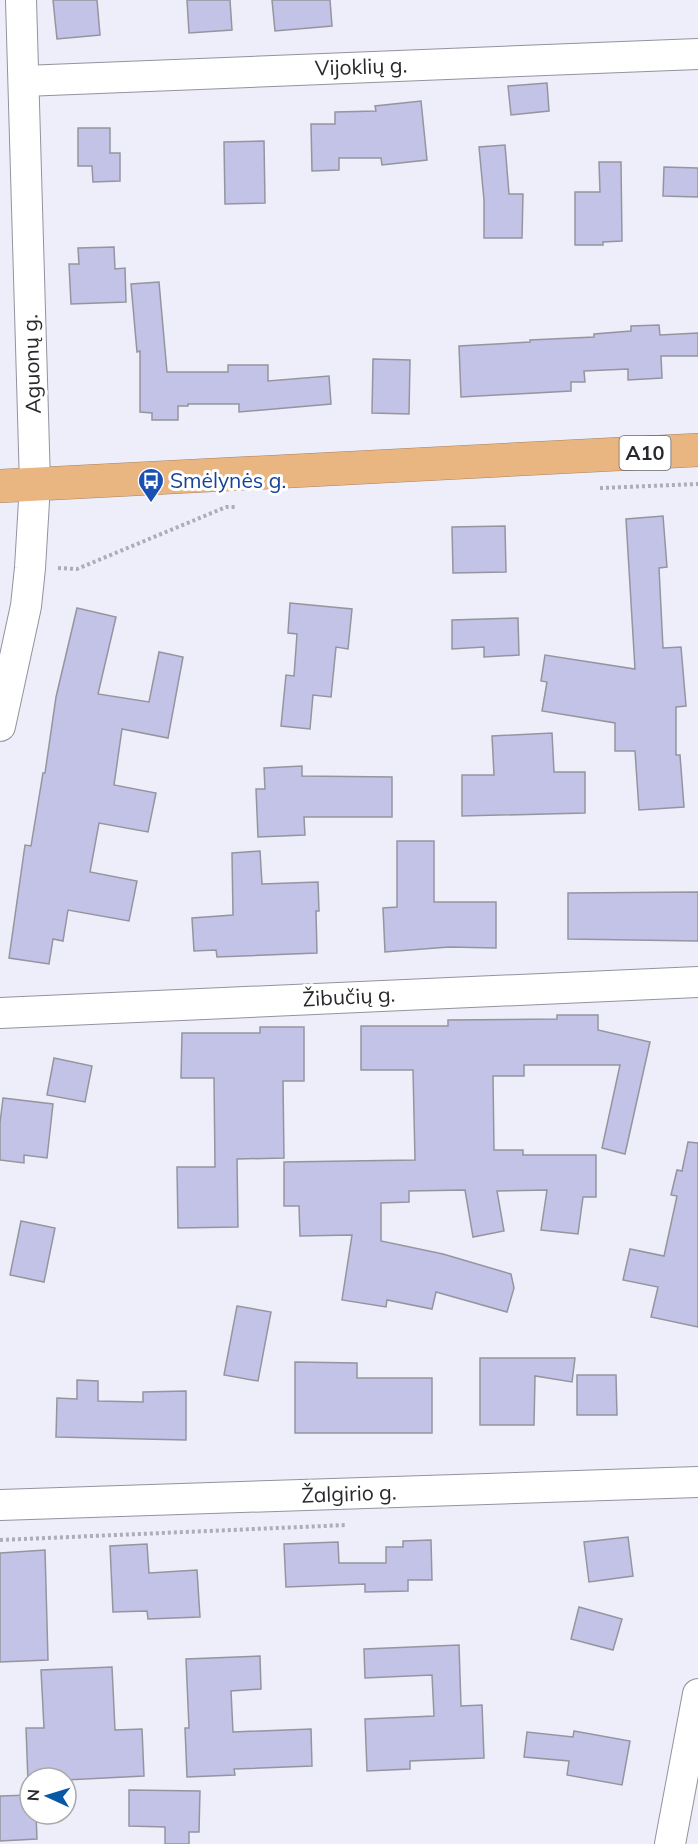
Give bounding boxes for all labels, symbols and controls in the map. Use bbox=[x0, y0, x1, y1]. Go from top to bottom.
street label: Vijoklių g. bbox=[314, 51, 408, 81]
street label: Aguonų g. bbox=[16, 314, 46, 414]
road number: A10 bbox=[620, 436, 670, 470]
bus stop icon: Smėlynės g. bbox=[136, 466, 166, 504]
place label: Smėlynės g. bbox=[170, 467, 286, 493]
street label: Žibučių g. bbox=[302, 981, 396, 1011]
street label: Žalgirio g. bbox=[301, 1478, 397, 1508]
north arrow bbox=[18, 1766, 78, 1826]
text: N bbox=[23, 1788, 43, 1802]

